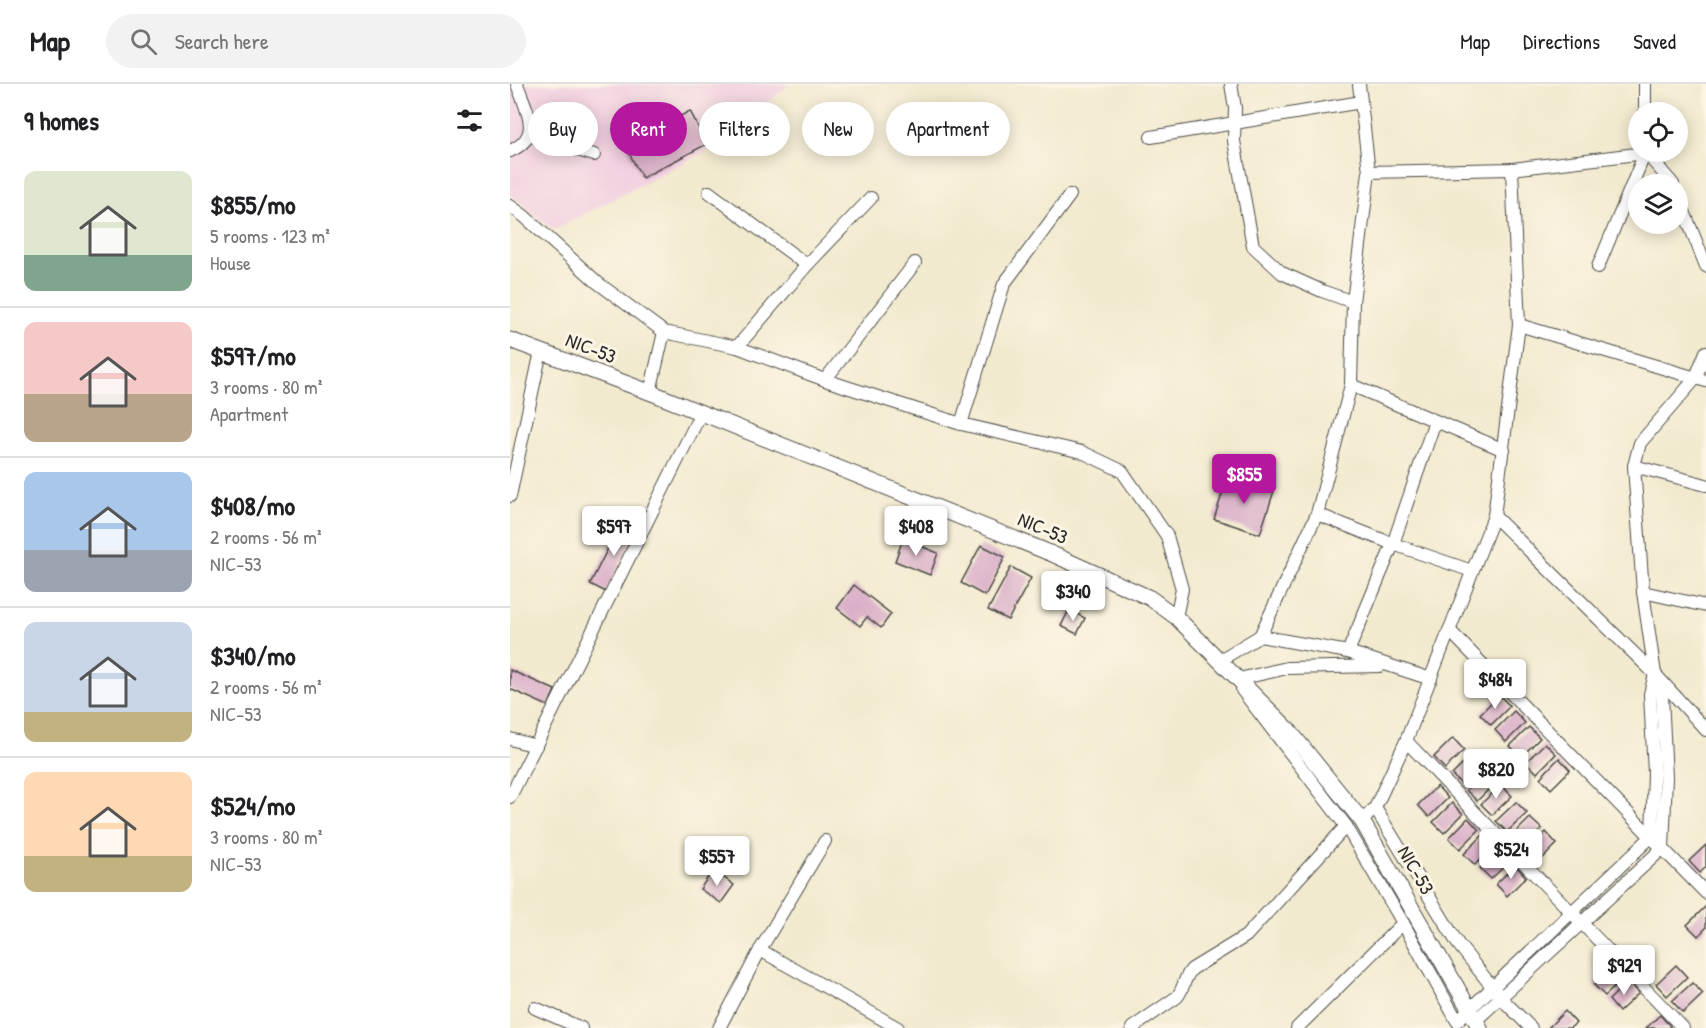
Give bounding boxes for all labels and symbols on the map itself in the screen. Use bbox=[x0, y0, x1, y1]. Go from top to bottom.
street label: NIC-53 bbox=[562, 326, 620, 369]
pin: $855 bbox=[1208, 454, 1280, 505]
street label: NIC-53 bbox=[1014, 505, 1072, 550]
pin: $597 bbox=[578, 506, 650, 557]
pin: $408 bbox=[880, 506, 952, 557]
pin: $340 bbox=[1037, 571, 1109, 622]
pin: $484 bbox=[1459, 659, 1531, 710]
pin: $820 bbox=[1460, 749, 1532, 800]
pin: $524 bbox=[1475, 829, 1547, 880]
pin: $557 bbox=[681, 836, 753, 887]
street label: NIC-53 bbox=[1392, 841, 1441, 899]
pin: $929 bbox=[1588, 945, 1660, 996]

